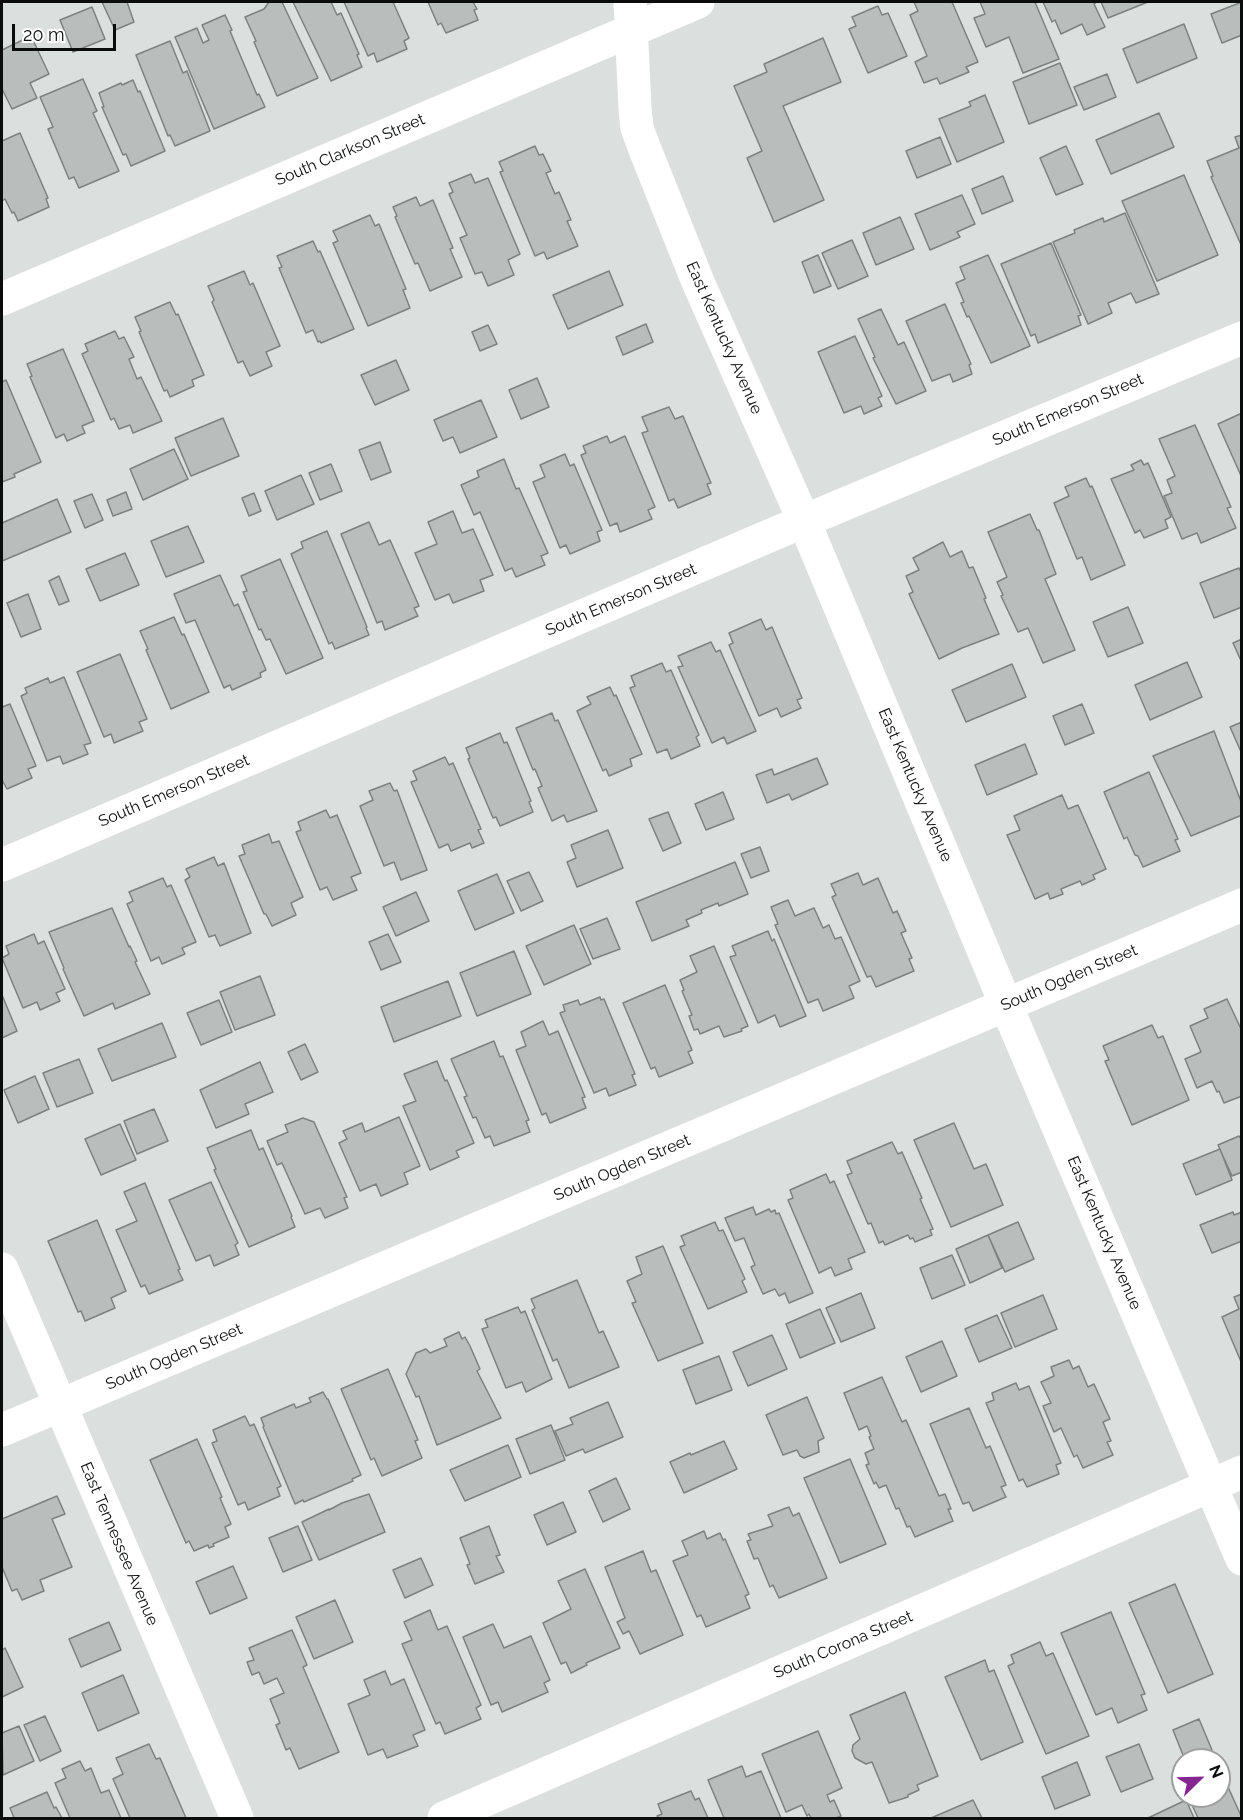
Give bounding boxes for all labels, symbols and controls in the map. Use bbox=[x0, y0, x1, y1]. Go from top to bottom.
scale bar bbox=[15, 12, 118, 50]
text: 20 m bbox=[23, 24, 65, 45]
street label: South Clarkson Street bbox=[272, 110, 428, 190]
street label: East Kentucky Avenue bbox=[682, 259, 766, 417]
street label: South Emerson Street bbox=[990, 370, 1146, 450]
street label: South Emerson Street bbox=[543, 560, 699, 640]
street label: East Kentucky Avenue bbox=[874, 705, 956, 865]
street label: South Emerson Street bbox=[96, 751, 252, 831]
street label: South Ogden Street bbox=[998, 941, 1140, 1015]
street label: South Ogden Street bbox=[551, 1131, 693, 1205]
street label: East Kentucky Avenue bbox=[1063, 1153, 1145, 1313]
street label: South Ogden Street bbox=[103, 1320, 245, 1394]
street label: East Tennessee Avenue bbox=[76, 1459, 162, 1629]
street label: South Corona Street bbox=[771, 1607, 915, 1683]
north arrow bbox=[1171, 1748, 1231, 1808]
text: N bbox=[1205, 1762, 1227, 1781]

